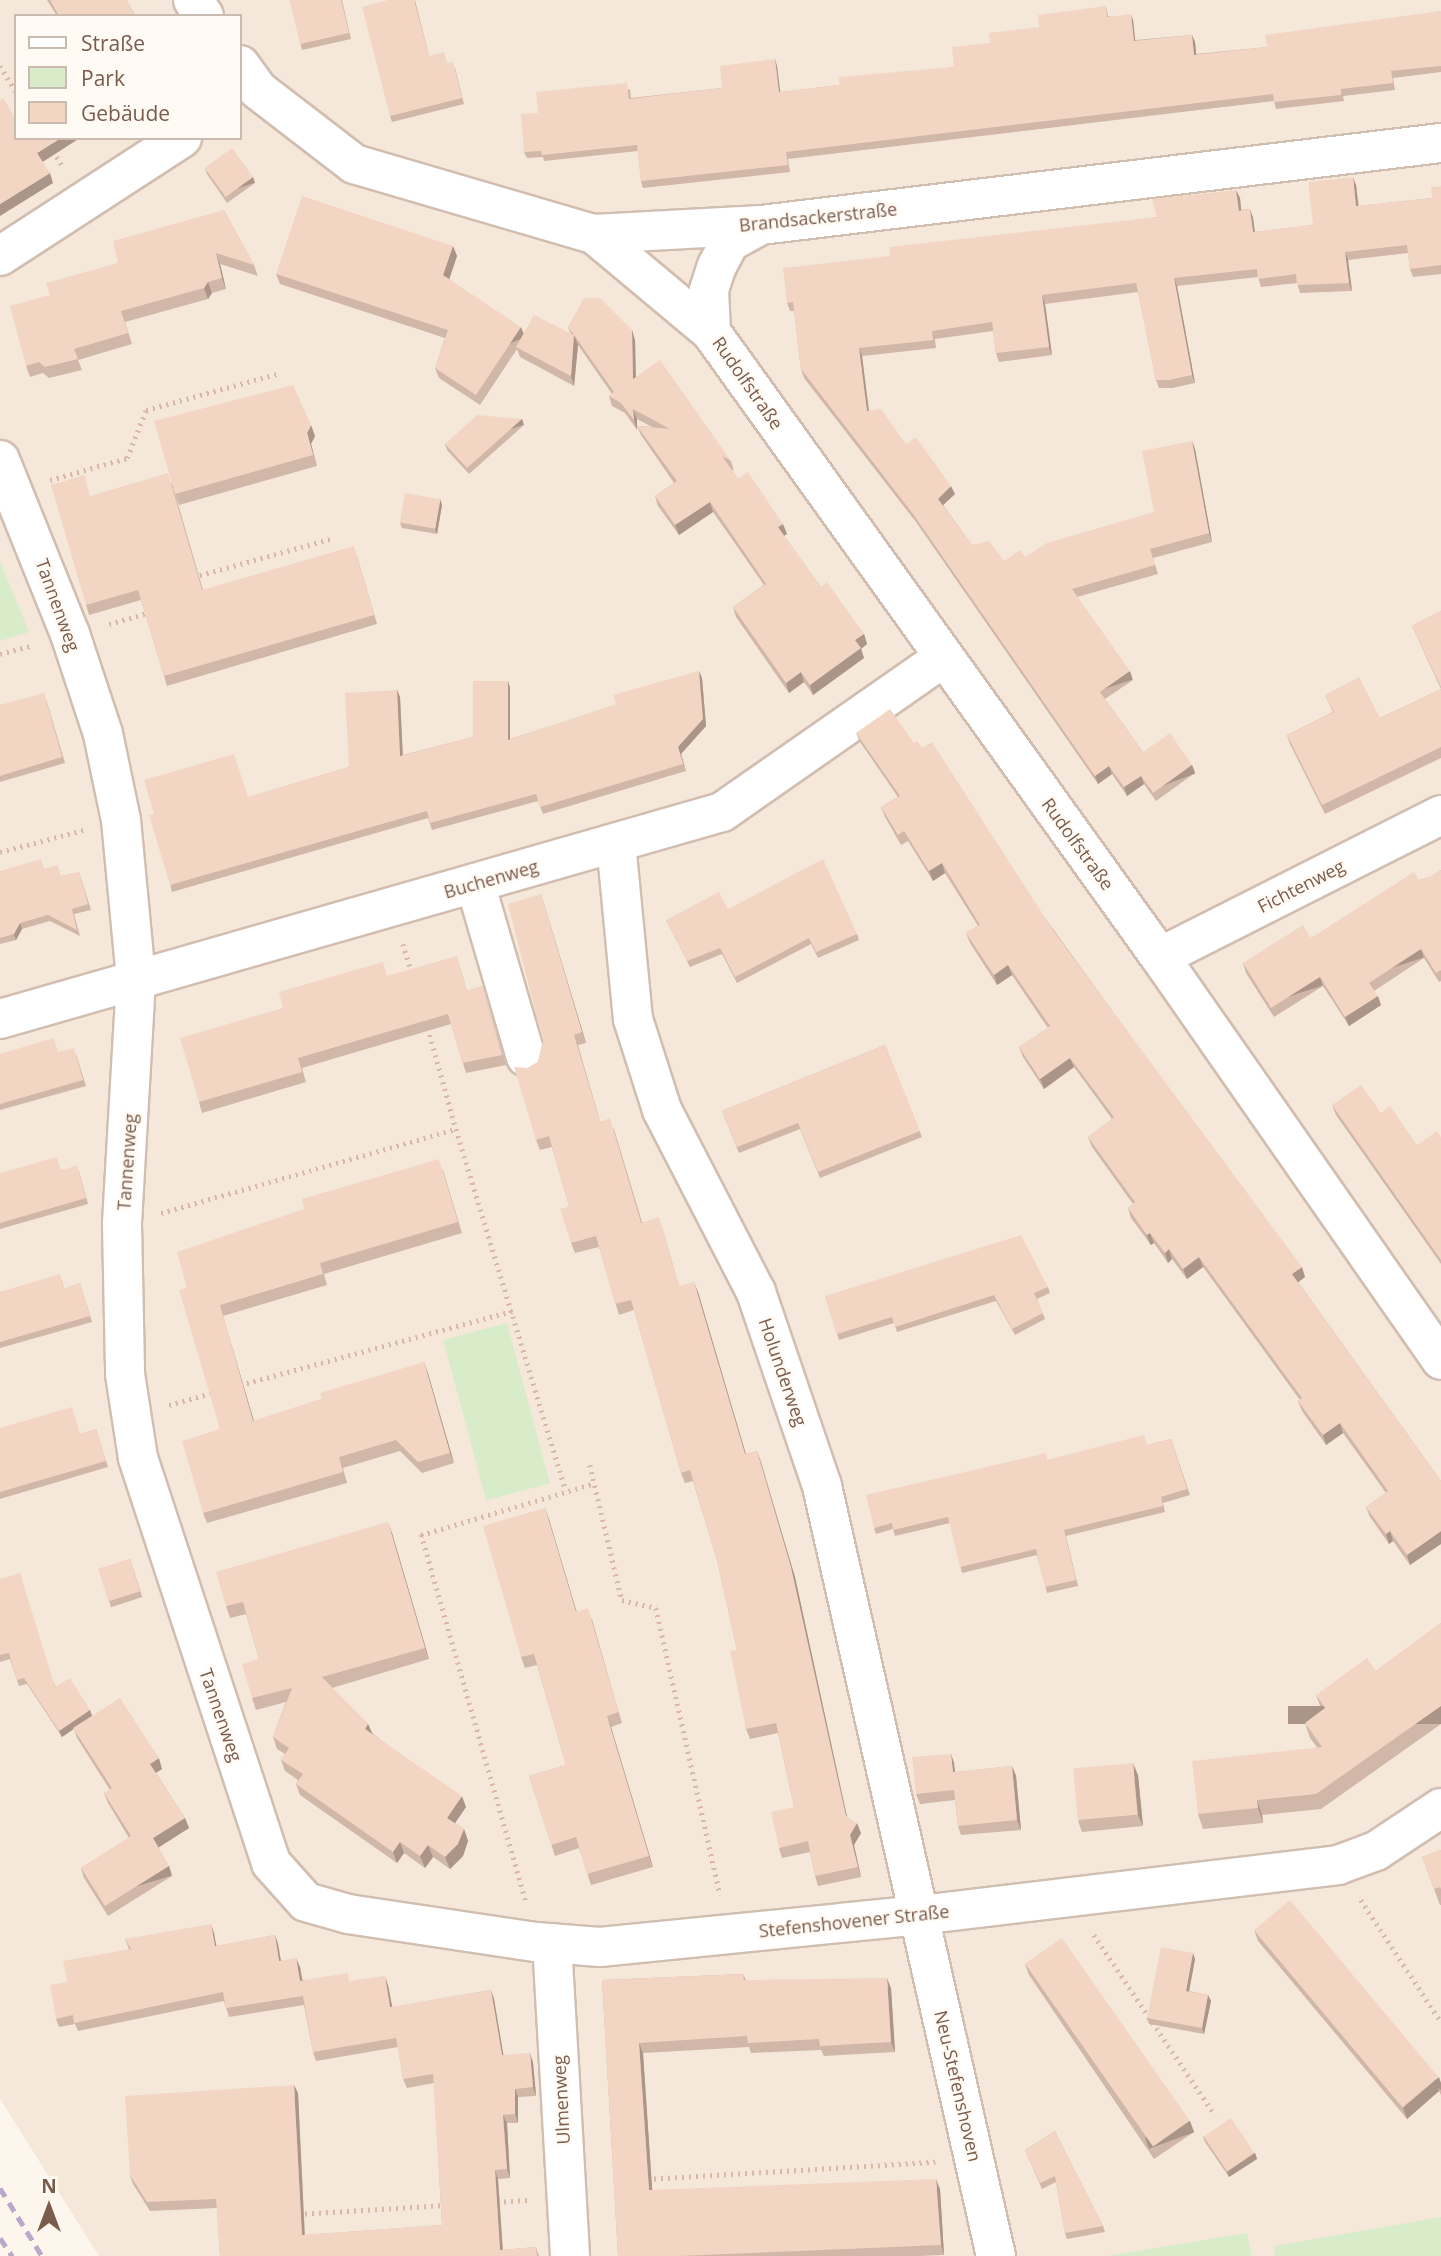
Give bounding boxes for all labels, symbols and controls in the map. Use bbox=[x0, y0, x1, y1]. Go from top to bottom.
legend bbox=[14, 14, 242, 140]
text: Straße bbox=[81, 29, 145, 57]
text: Park bbox=[81, 64, 125, 92]
text: Gebäude bbox=[81, 99, 170, 127]
street label: Brandsackerstraße bbox=[738, 198, 898, 236]
street label: Rudolfstraße bbox=[708, 332, 788, 434]
street label: Tannenweg bbox=[31, 556, 85, 654]
street label: Rudolfstraße bbox=[1037, 794, 1119, 894]
street label: Buchenweg bbox=[441, 855, 541, 903]
street label: Fichtenweg bbox=[1254, 855, 1348, 917]
street label: Tannenweg bbox=[113, 1113, 141, 1211]
street label: Holunderweg bbox=[754, 1315, 812, 1429]
street label: Tannenweg bbox=[195, 1666, 247, 1764]
street label: Stefenshovener Straße bbox=[758, 1900, 950, 1942]
street label: Neu-Stefenshoven bbox=[930, 2008, 986, 2164]
street label: Ulmenweg bbox=[548, 2055, 574, 2145]
north arrow bbox=[14, 2172, 84, 2242]
text: N bbox=[41, 2173, 57, 2199]

